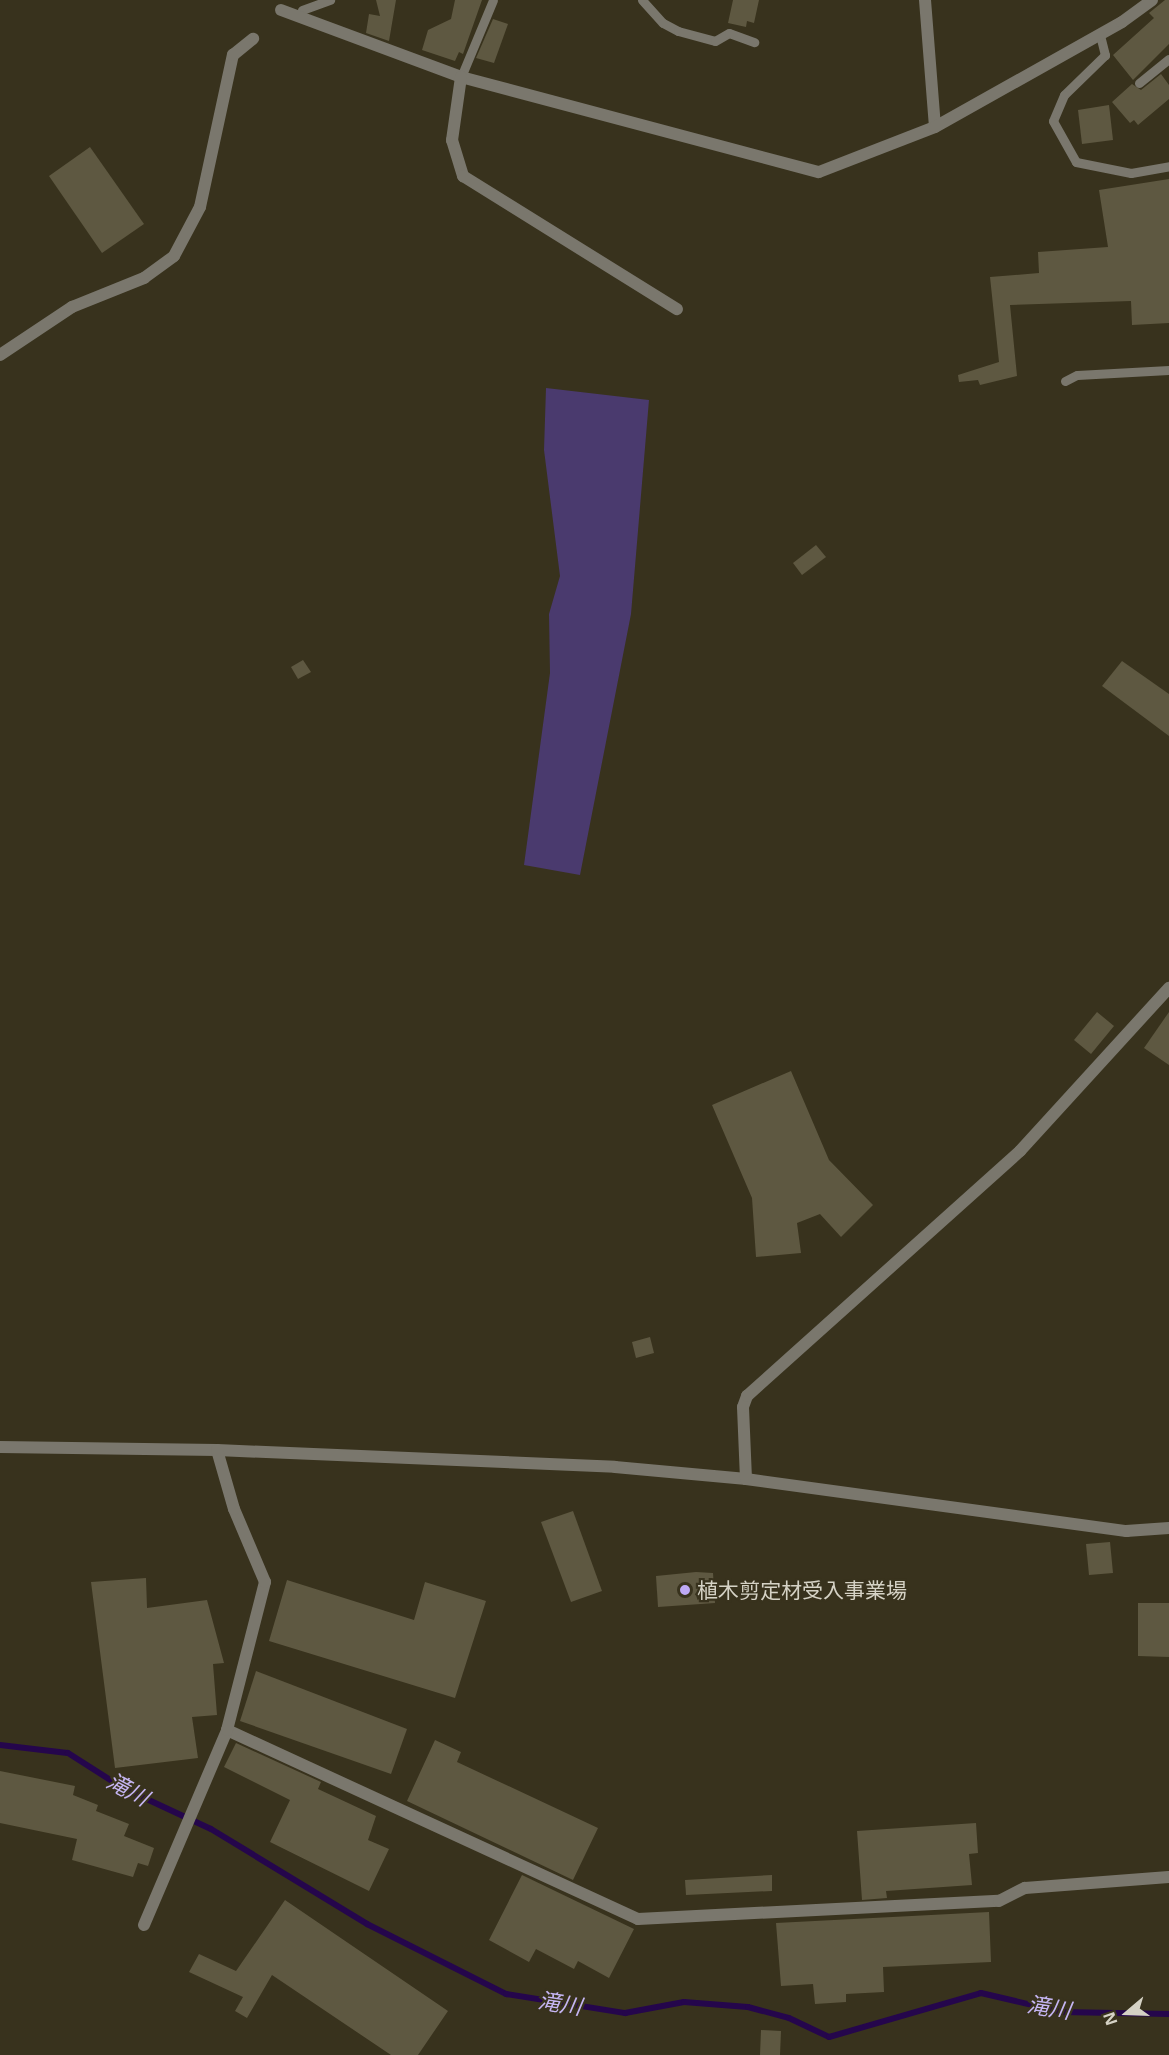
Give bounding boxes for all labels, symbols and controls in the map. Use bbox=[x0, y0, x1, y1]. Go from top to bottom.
place label: 植木剪定材受入事業場 bbox=[697, 1577, 907, 1603]
marker: 植木剪定材受入事業場 bbox=[678, 1583, 692, 1597]
water label: 滝川 bbox=[102, 1767, 154, 1811]
north arrow bbox=[1097, 1983, 1157, 2043]
water label: 滝川 bbox=[536, 1987, 584, 2019]
water label: 滝川 bbox=[1025, 1991, 1073, 2023]
text: N bbox=[1097, 2009, 1123, 2029]

